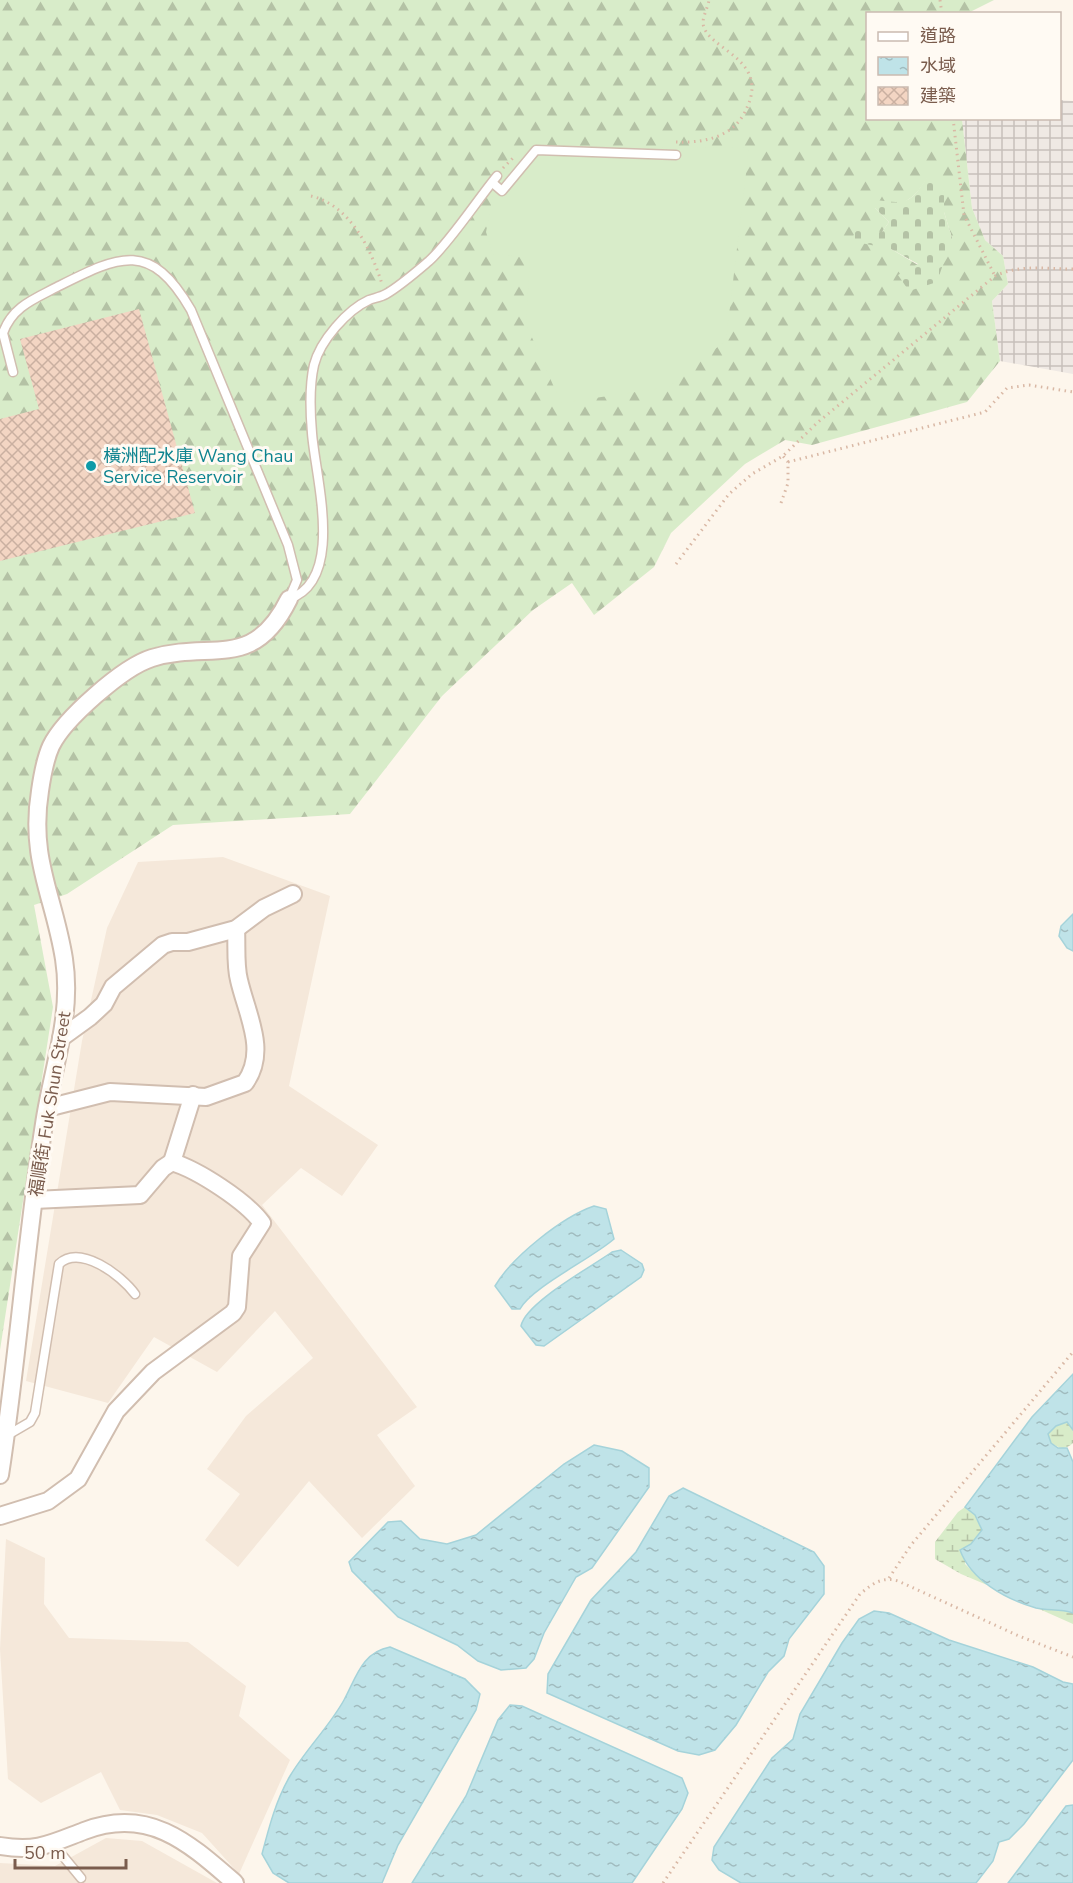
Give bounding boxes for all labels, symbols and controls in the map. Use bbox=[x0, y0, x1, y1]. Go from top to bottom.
legend bbox=[866, 12, 1061, 120]
text: 道路 bbox=[920, 24, 956, 48]
text: 水域 bbox=[920, 54, 956, 78]
text: 建築 bbox=[920, 84, 956, 108]
place label: 橫洲配水庫 Wang Chau Service Reservoir bbox=[103, 444, 293, 489]
marker: 橫洲配水庫 Wang Chau Service Reservoir bbox=[84, 459, 98, 473]
street label: 福順街 Fuk Shun Street bbox=[23, 1009, 77, 1198]
scale bar bbox=[15, 1832, 126, 1870]
text: 50 m bbox=[24, 1841, 66, 1865]

